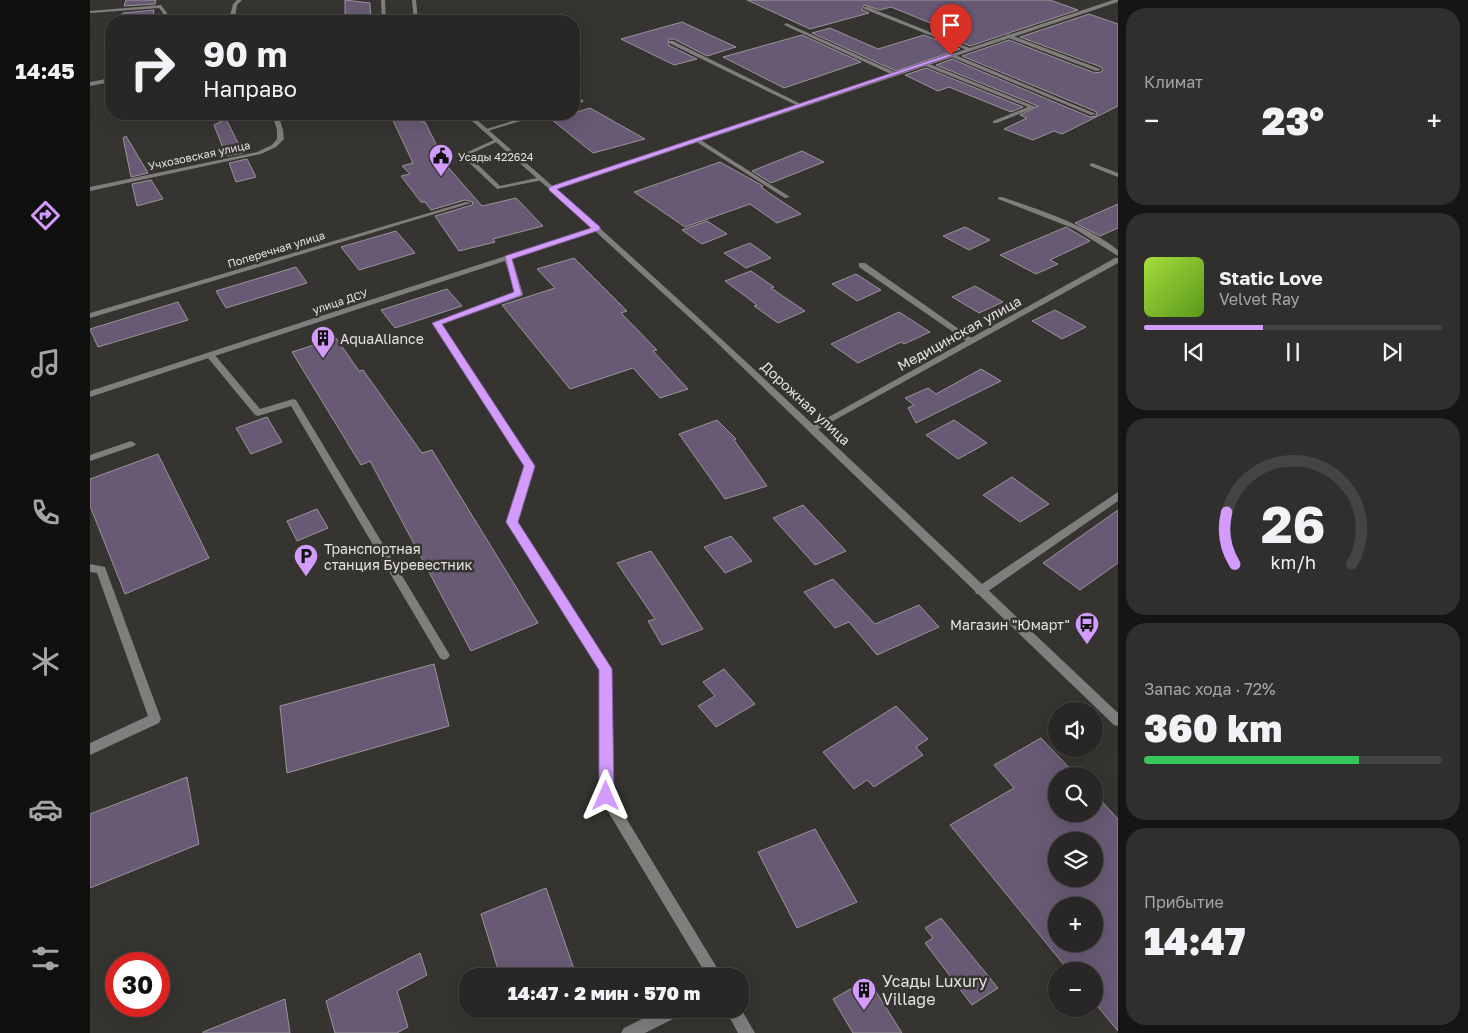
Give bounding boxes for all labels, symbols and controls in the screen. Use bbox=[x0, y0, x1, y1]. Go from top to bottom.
pin bbox=[930, 4, 972, 55]
icon: arrive bbox=[937, 11, 965, 39]
text: 90 m bbox=[203, 33, 287, 75]
icon: right bbox=[120, 35, 185, 100]
text: 14:45 bbox=[15, 57, 75, 84]
text: Климат bbox=[1144, 72, 1203, 92]
text: Направо bbox=[203, 75, 297, 102]
text: 23° bbox=[1262, 98, 1324, 143]
text: − bbox=[1144, 104, 1159, 137]
text: + bbox=[1427, 104, 1442, 137]
street label: Учхозовская улица bbox=[147, 138, 251, 172]
public building icon: Усады 422624 bbox=[428, 143, 454, 177]
place label: Усады 422624 bbox=[458, 150, 534, 163]
icon: directions bbox=[28, 198, 63, 233]
street label: Поперечная улица bbox=[226, 228, 326, 270]
text: Static Love bbox=[1219, 266, 1323, 289]
street label: улица ДСУ bbox=[311, 286, 370, 316]
text: Velvet Ray bbox=[1219, 289, 1300, 309]
street label: Медицинская улица bbox=[894, 292, 1024, 374]
building icon: AquaAliance bbox=[310, 325, 336, 359]
place label: AquaAliance bbox=[340, 330, 424, 347]
icon: previous bbox=[1180, 338, 1208, 366]
icon: pause bbox=[1279, 338, 1307, 366]
icon: next bbox=[1378, 338, 1406, 366]
icon: music bbox=[28, 346, 63, 381]
street label: Дорожная улица bbox=[758, 357, 854, 449]
text: 26 bbox=[1261, 492, 1325, 554]
icon: phone bbox=[28, 495, 63, 530]
place label: Транспортная станция Буревестник bbox=[324, 540, 472, 573]
parking icon: Транспортная станция Буревестник bbox=[293, 543, 319, 577]
text: km/h bbox=[1270, 551, 1316, 573]
bus stop icon: Магазин "Юмарт" bbox=[1074, 611, 1100, 645]
place label: Магазин "Юмарт" bbox=[950, 616, 1070, 633]
icon: climate bbox=[28, 644, 63, 679]
text: Запас хода · 72% bbox=[1144, 679, 1275, 699]
map controls bbox=[1048, 702, 1103, 1017]
button: sound bbox=[1048, 702, 1103, 757]
text: 360 km bbox=[1144, 705, 1282, 750]
button: search bbox=[1048, 767, 1103, 822]
position arrow bbox=[579, 769, 631, 821]
icon: car bbox=[28, 792, 63, 827]
button: layers bbox=[1048, 832, 1103, 887]
text: Прибытие bbox=[1144, 892, 1224, 912]
button: + bbox=[1048, 897, 1103, 952]
text: 14:47 bbox=[1144, 918, 1246, 963]
icon: filters bbox=[28, 941, 63, 976]
speed limit sign: 30 bbox=[105, 952, 170, 1017]
button: − bbox=[1048, 962, 1103, 1017]
place label: Усады Luxury Village bbox=[882, 971, 988, 1009]
building icon: Усады Luxury Village bbox=[851, 977, 877, 1011]
text: 14:47 · 2 мин · 570 m bbox=[508, 981, 700, 1004]

